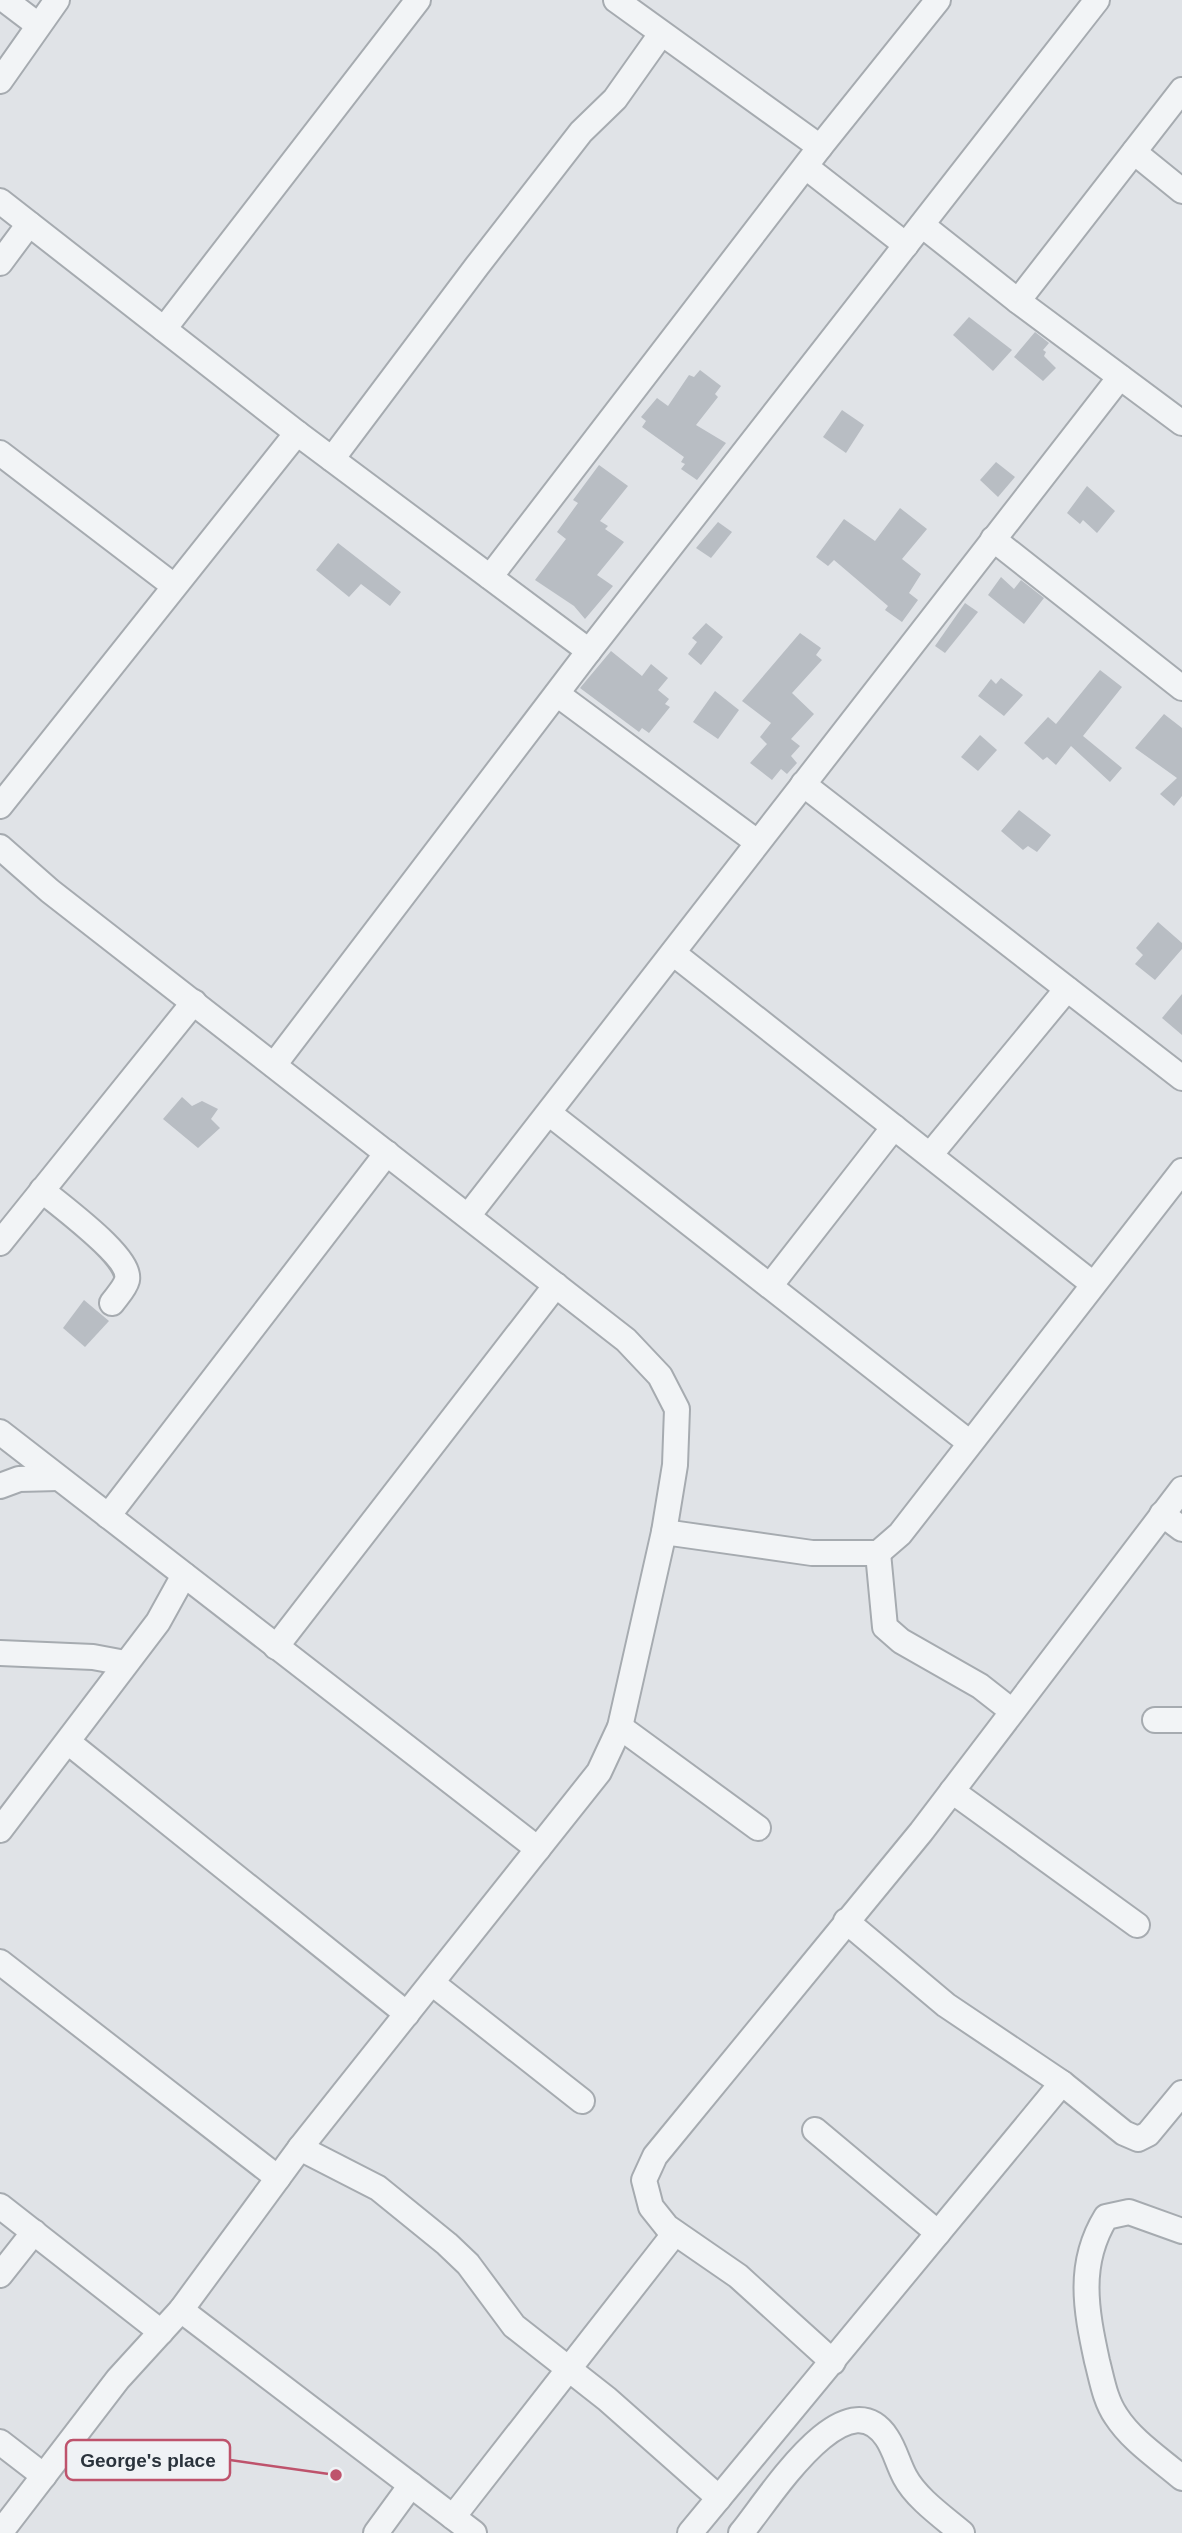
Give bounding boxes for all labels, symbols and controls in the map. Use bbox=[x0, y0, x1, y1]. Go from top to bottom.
callout: George's place bbox=[66, 2440, 230, 2480]
text: George's place bbox=[80, 2450, 216, 2471]

